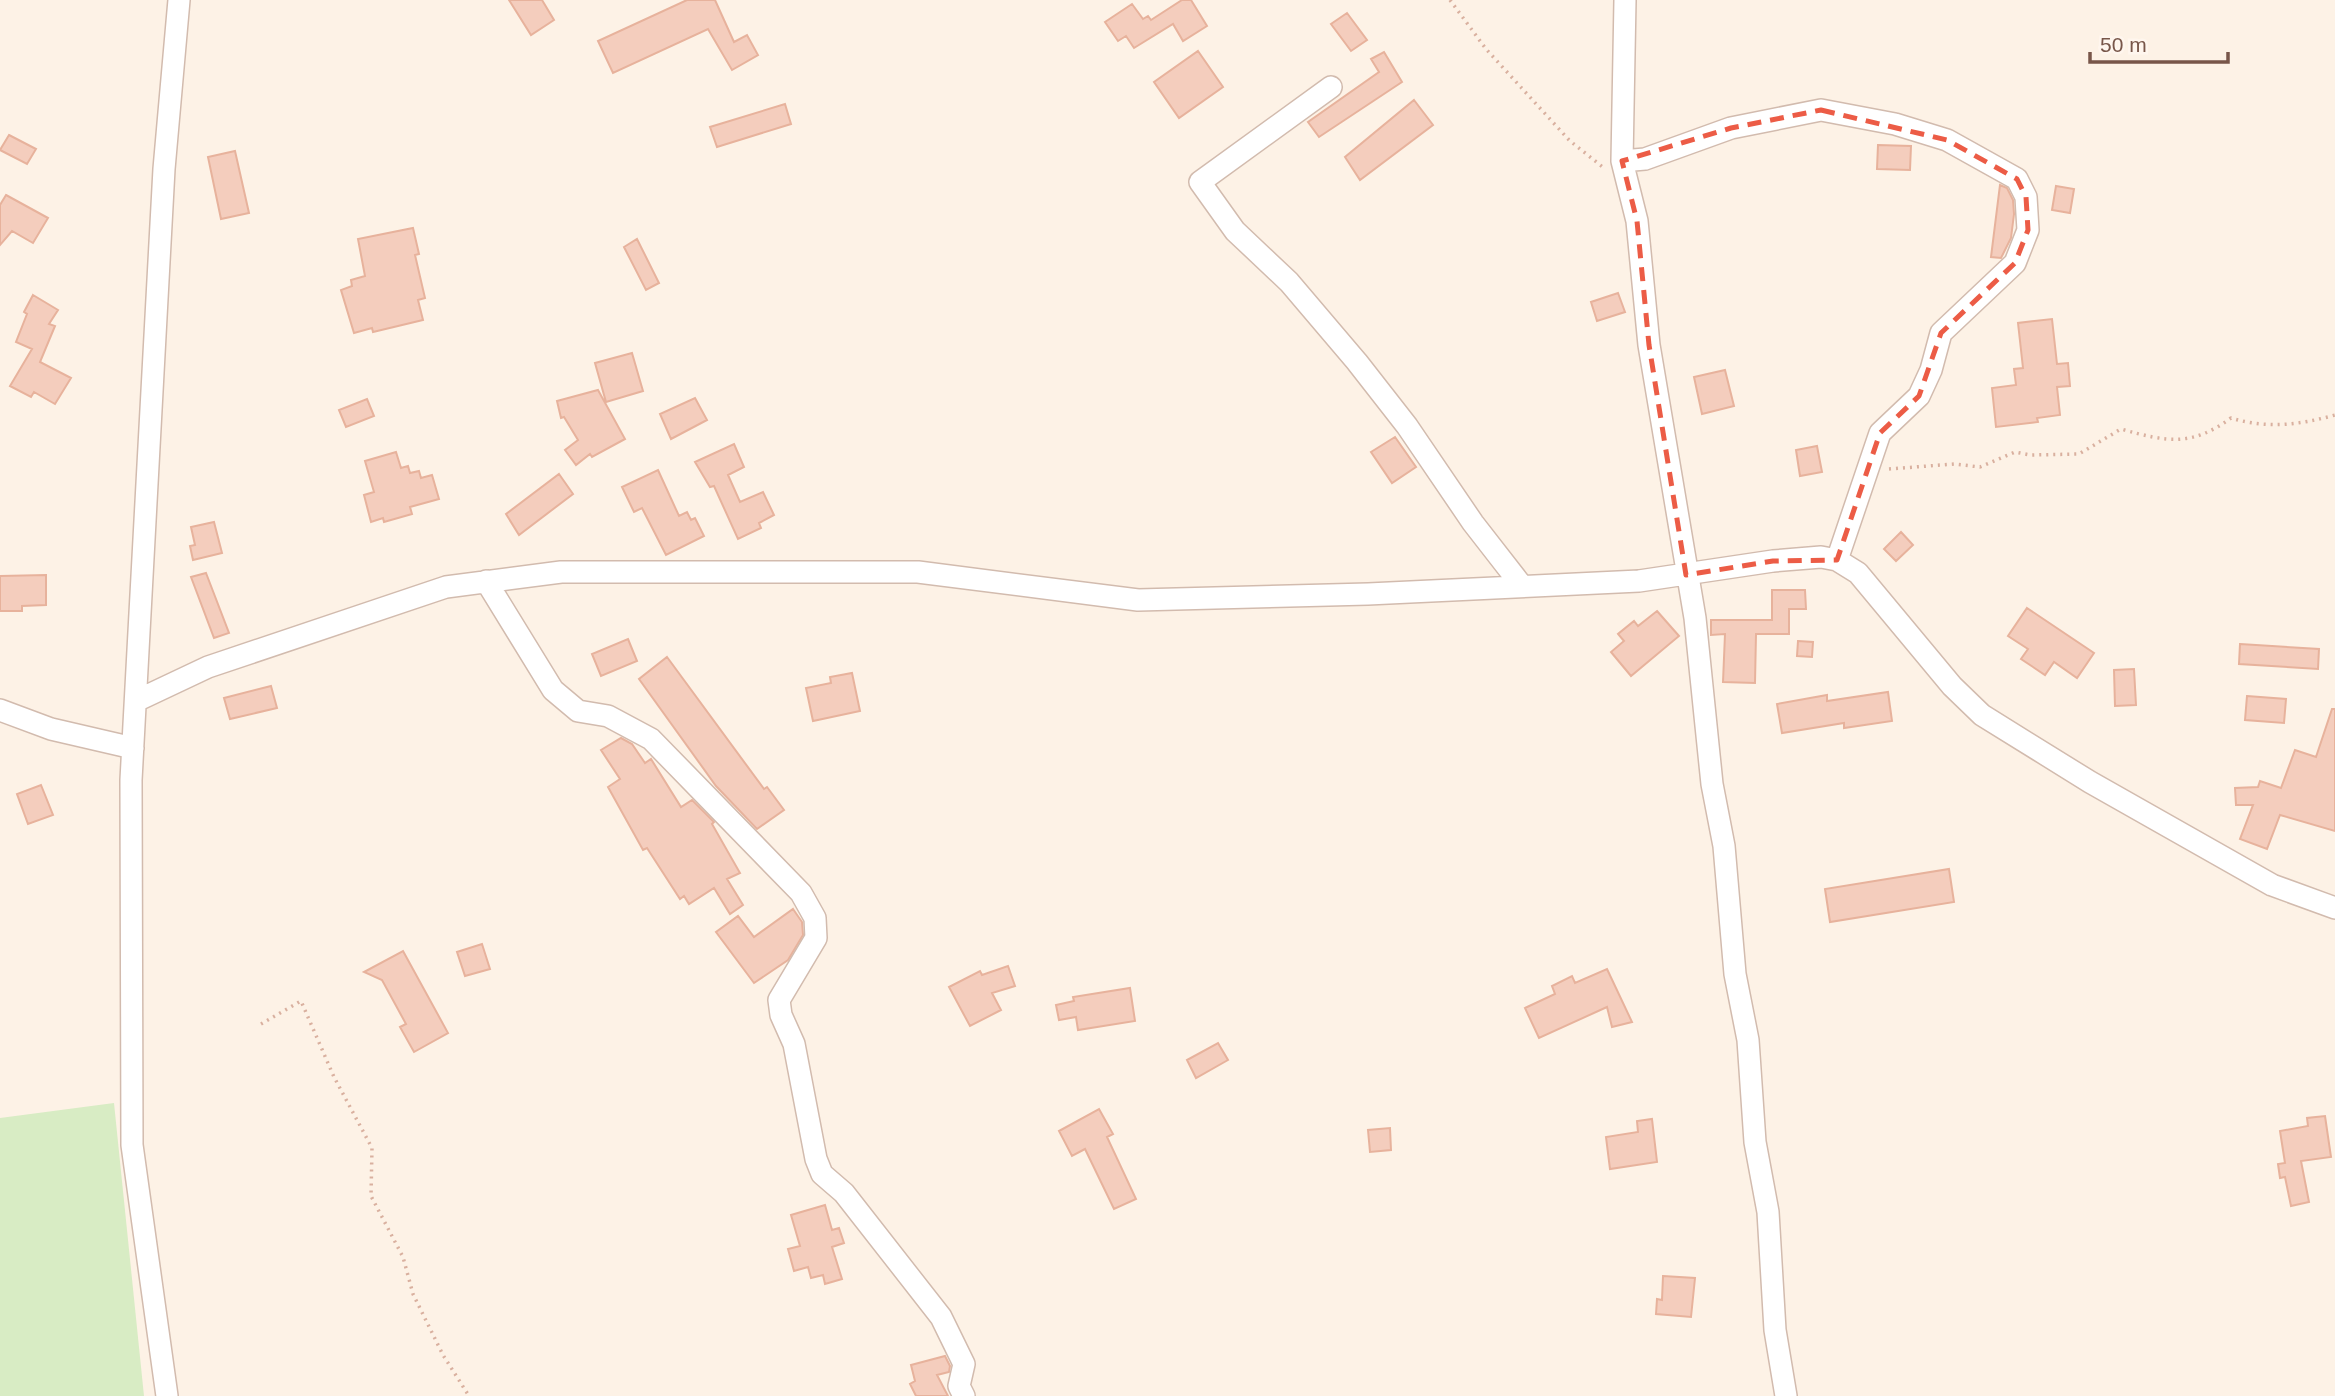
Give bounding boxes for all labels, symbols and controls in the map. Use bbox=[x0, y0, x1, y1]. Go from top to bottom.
scale bar bbox=[2090, 21, 2228, 65]
text: 50 m bbox=[2100, 33, 2147, 56]

